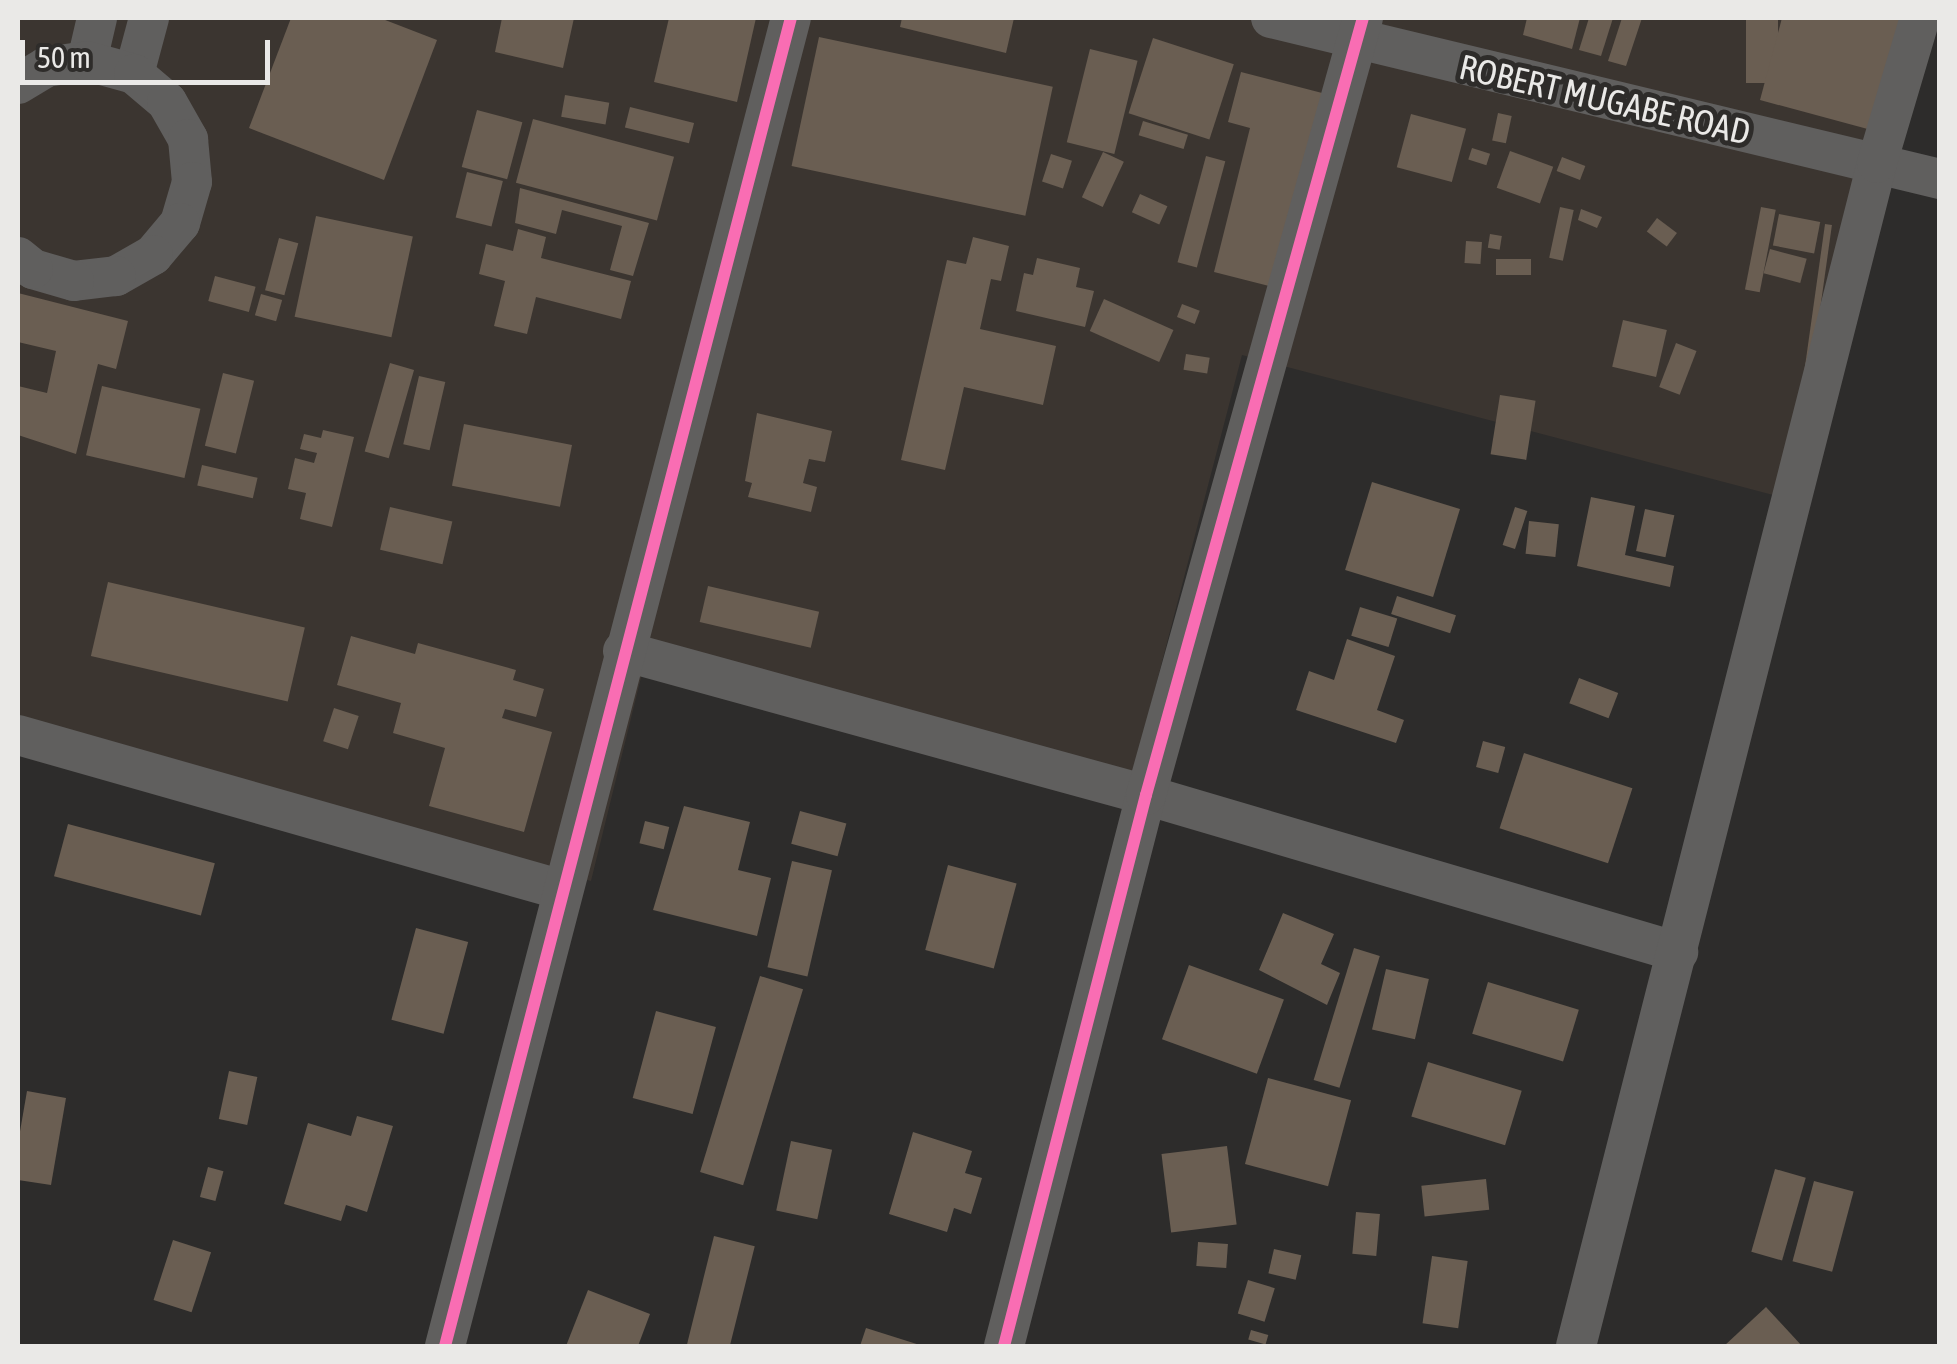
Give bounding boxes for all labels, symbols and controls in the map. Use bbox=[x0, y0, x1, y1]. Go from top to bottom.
scale bar bbox=[25, 20, 275, 82]
text: 50 m bbox=[37, 40, 91, 74]
street label: ROBERT MUGABE ROAD bbox=[1455, 45, 1755, 153]

